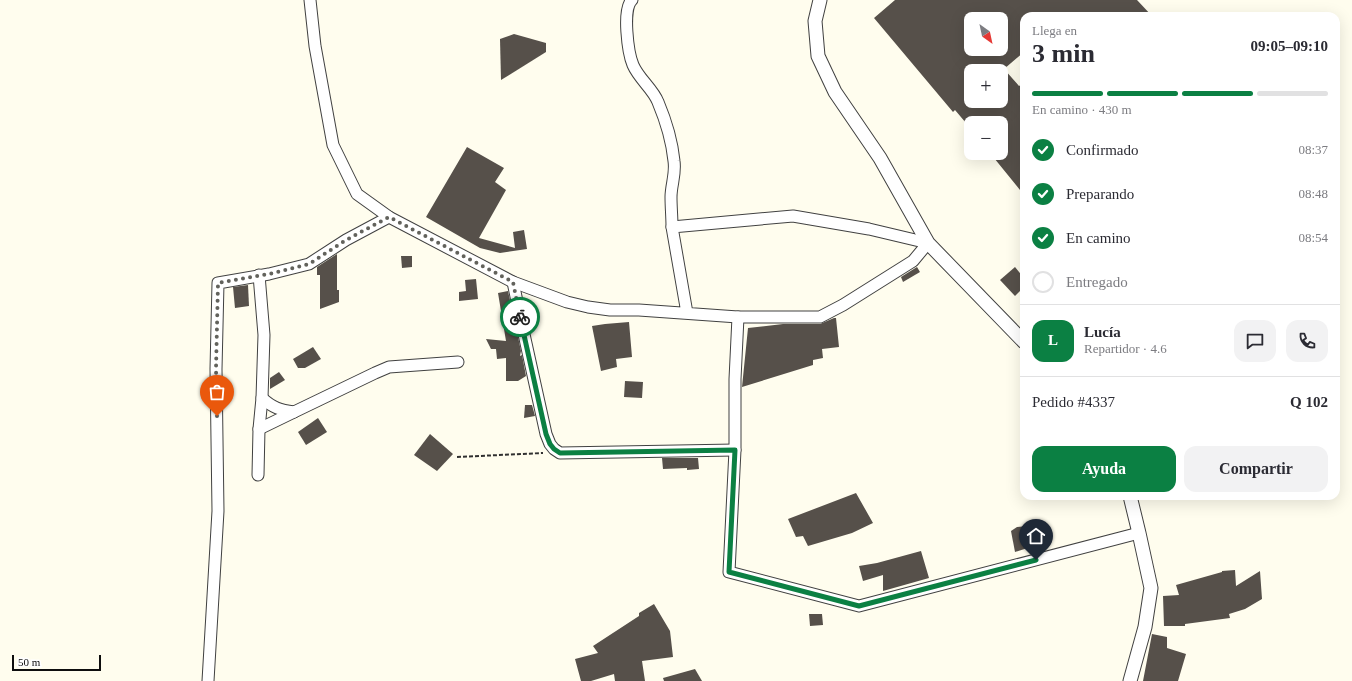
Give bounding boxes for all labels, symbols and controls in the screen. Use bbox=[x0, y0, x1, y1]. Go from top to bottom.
north arrow bbox=[964, 12, 1008, 56]
map controls bbox=[964, 12, 1008, 160]
text: Llega en bbox=[1032, 23, 1077, 38]
text: 09:05–09:10 bbox=[1251, 38, 1328, 54]
text: 3 min bbox=[1032, 39, 1095, 68]
button: + bbox=[964, 64, 1008, 108]
text: En camino · 430 m bbox=[1032, 102, 1132, 117]
button: − bbox=[964, 116, 1008, 160]
icon: check bbox=[1032, 139, 1054, 161]
text: Confirmado bbox=[1066, 142, 1139, 158]
text: 08:37 bbox=[1298, 142, 1328, 157]
icon: check bbox=[1032, 183, 1054, 205]
text: Preparando bbox=[1066, 186, 1134, 202]
text: 08:48 bbox=[1298, 186, 1328, 201]
icon: check bbox=[1032, 227, 1054, 249]
text: En camino bbox=[1066, 230, 1131, 246]
text: 08:54 bbox=[1298, 230, 1328, 245]
text: Entregado bbox=[1066, 274, 1128, 290]
courier bbox=[500, 297, 540, 337]
icon: bike bbox=[509, 306, 531, 328]
button: chat bbox=[1234, 320, 1276, 362]
button: phone bbox=[1286, 320, 1328, 362]
text: Lucía bbox=[1084, 324, 1121, 340]
text: L bbox=[1048, 332, 1058, 348]
text: Repartidor · 4.6 bbox=[1084, 341, 1167, 356]
pin bbox=[200, 375, 234, 416]
icon: bag bbox=[206, 381, 228, 403]
text: Pedido #4337 bbox=[1032, 394, 1115, 410]
text: Q 102 bbox=[1290, 394, 1328, 410]
button: Ayuda bbox=[1032, 446, 1176, 492]
button: Compartir bbox=[1184, 446, 1328, 492]
pin bbox=[1019, 519, 1053, 560]
icon: home bbox=[1025, 525, 1047, 547]
scale bar bbox=[12, 653, 101, 672]
text: 50 m bbox=[18, 656, 40, 668]

